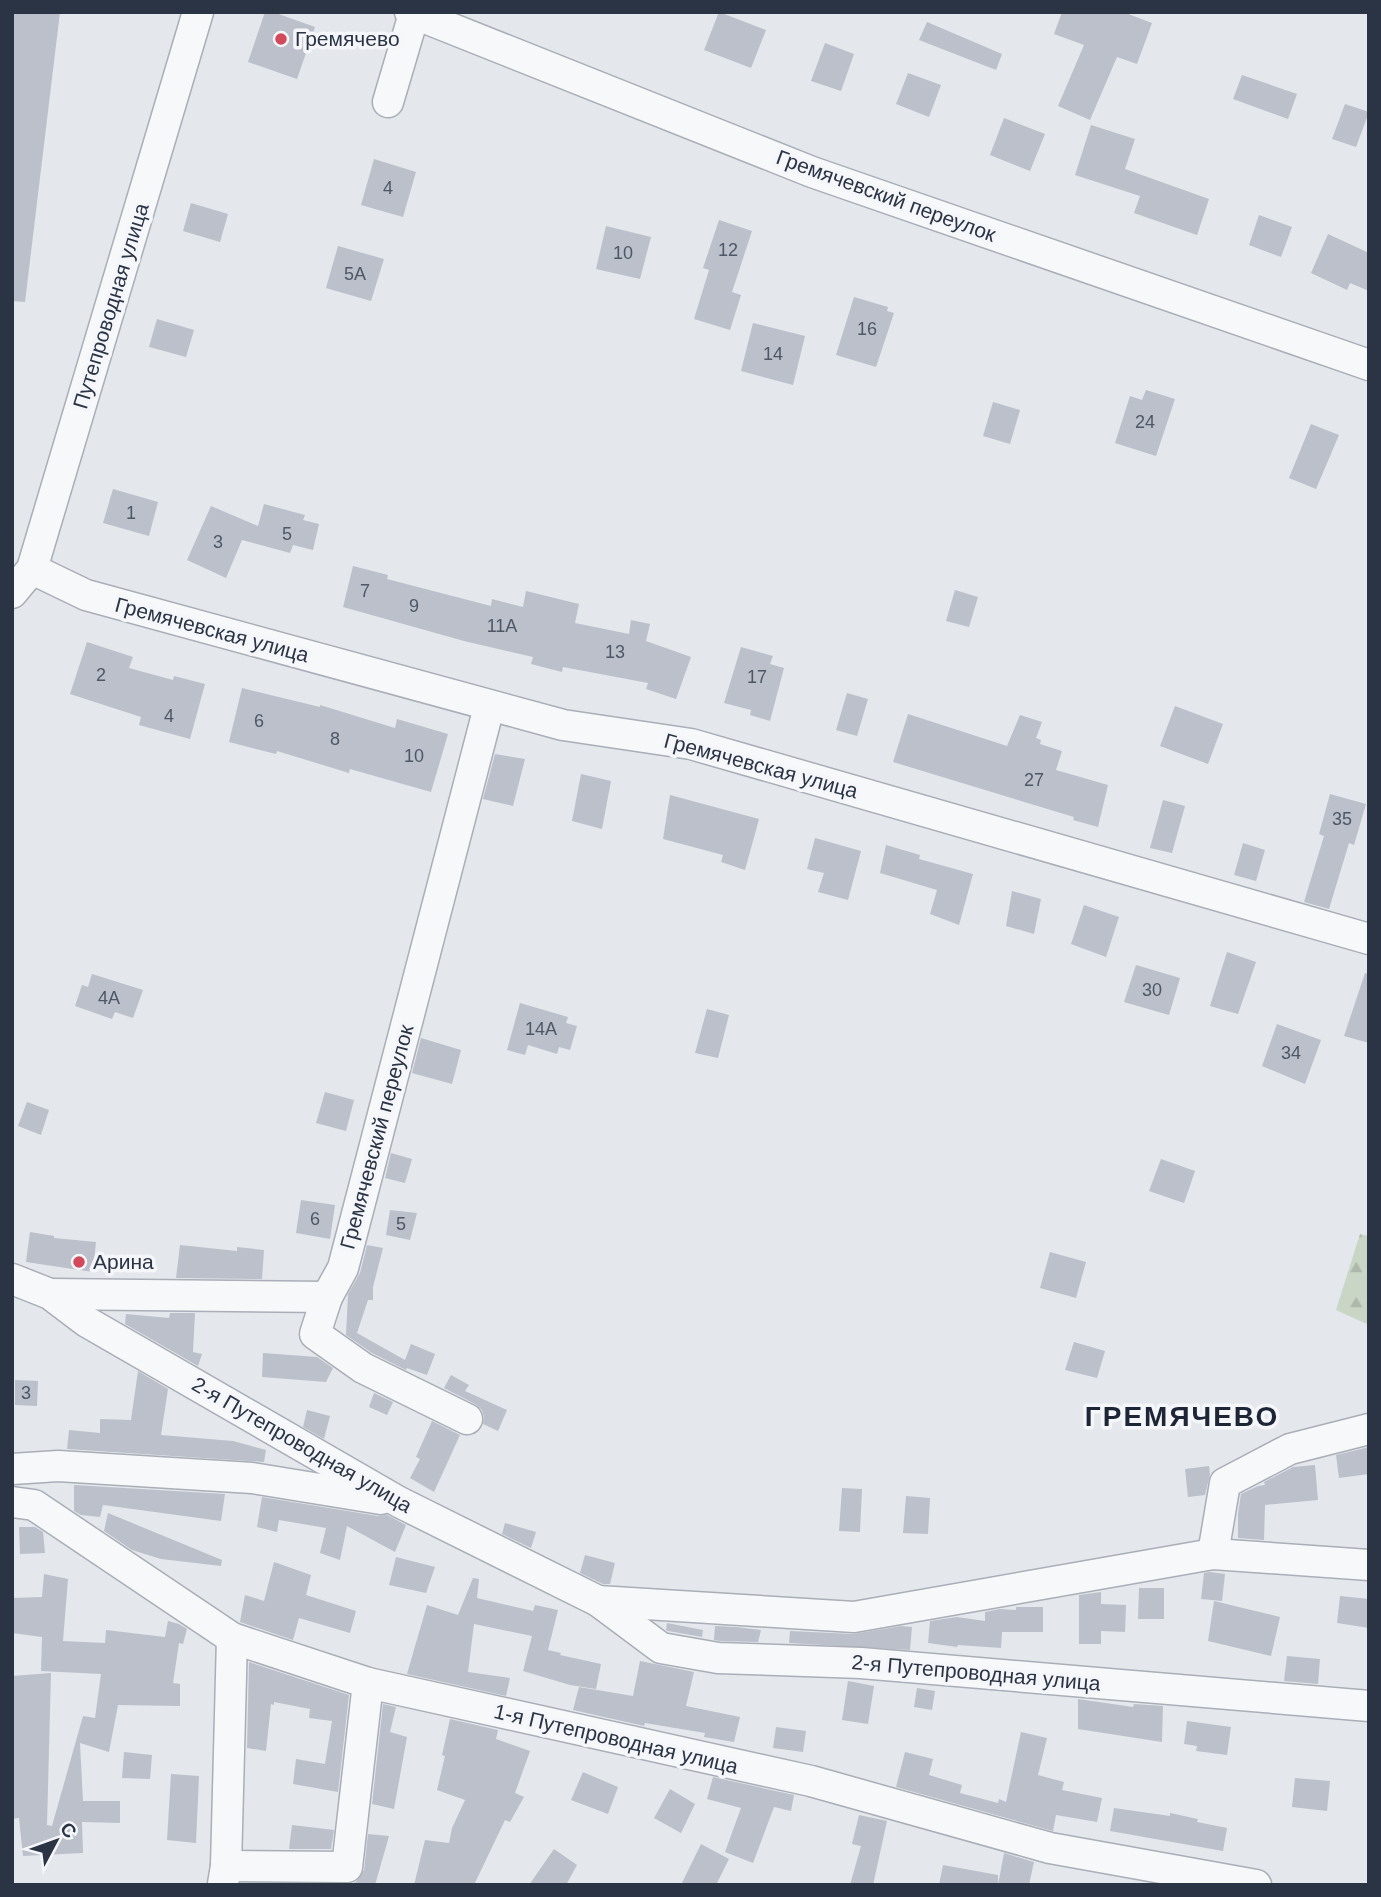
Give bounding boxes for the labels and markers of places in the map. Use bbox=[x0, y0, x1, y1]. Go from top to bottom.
place label: Гремячево bbox=[295, 27, 400, 50]
marker: Гремячево bbox=[273, 31, 289, 47]
place label: Арина bbox=[93, 1250, 154, 1273]
marker: Арина bbox=[71, 1254, 87, 1270]

